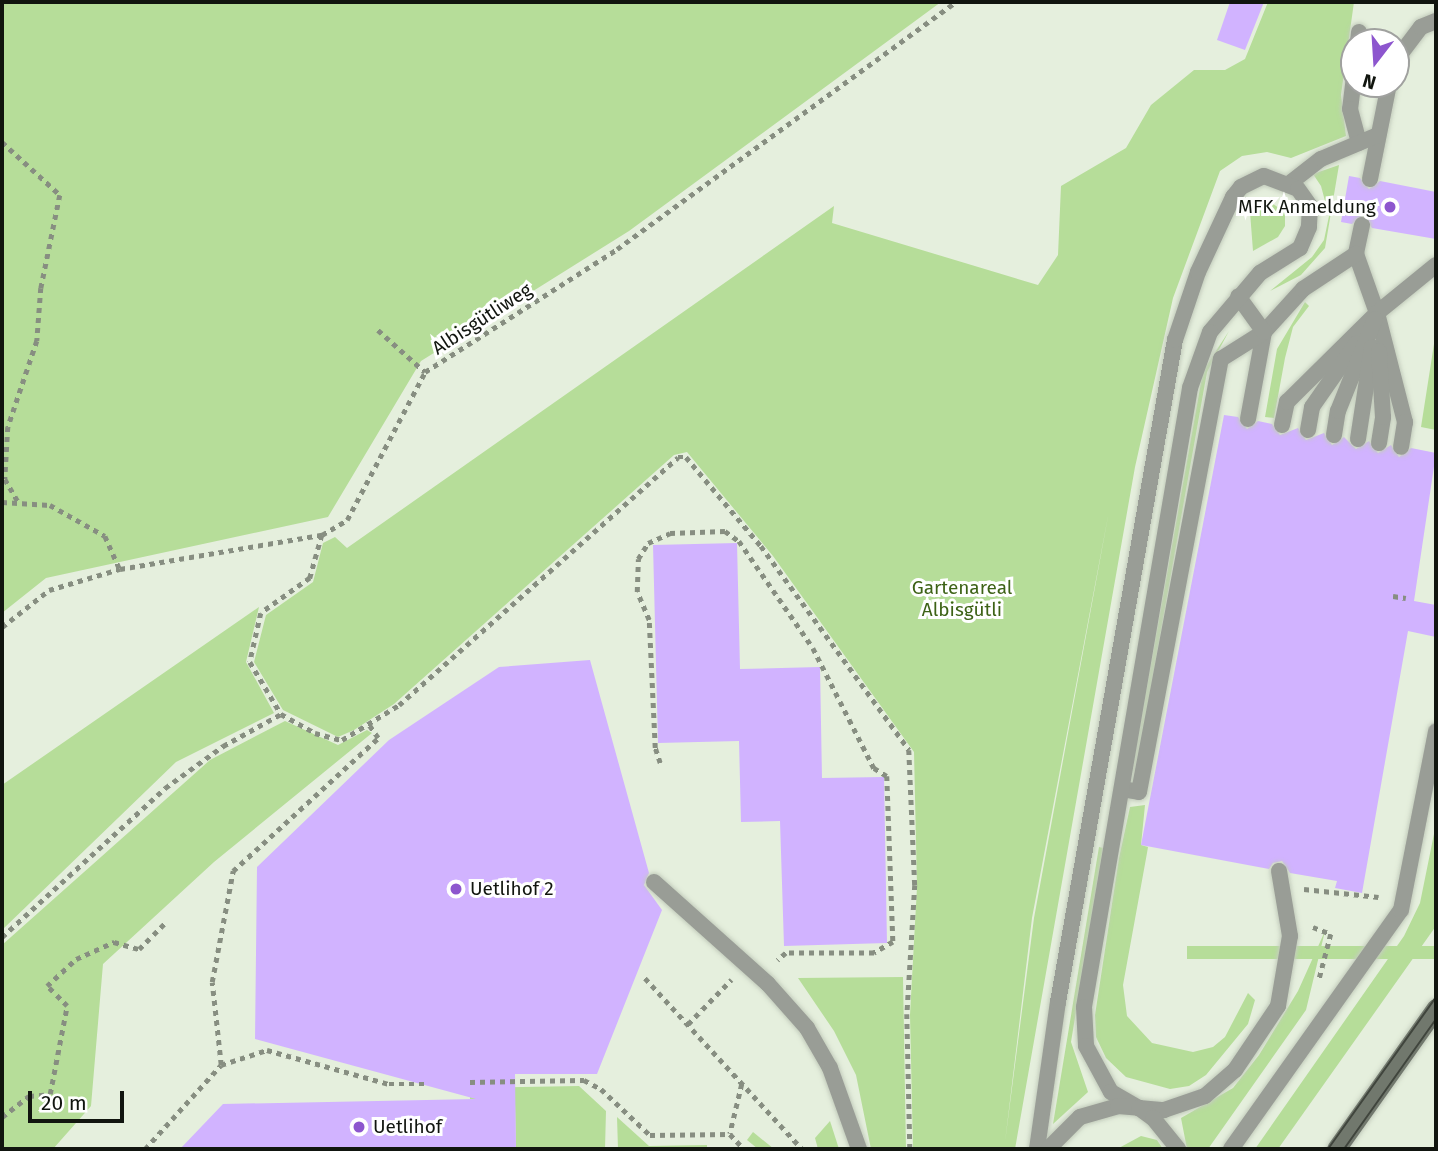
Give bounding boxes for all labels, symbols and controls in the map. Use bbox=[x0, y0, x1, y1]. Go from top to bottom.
north arrow bbox=[1340, 28, 1410, 98]
text: N bbox=[1360, 69, 1379, 94]
place label: MFK Anmeldung bbox=[1238, 196, 1376, 218]
marker: MFK Anmeldung bbox=[1382, 199, 1398, 215]
street label: Albisgütliweg bbox=[428, 278, 536, 360]
park label: Gartenareal Albisgütli bbox=[912, 577, 1012, 621]
place label: Uetlihof 2 bbox=[470, 878, 554, 900]
marker: Uetlihof 2 bbox=[448, 881, 464, 897]
scale bar bbox=[32, 1078, 128, 1122]
text: 20 m bbox=[41, 1090, 87, 1116]
place label: Uetlihof bbox=[373, 1116, 442, 1138]
marker: Uetlihof bbox=[351, 1119, 367, 1135]

